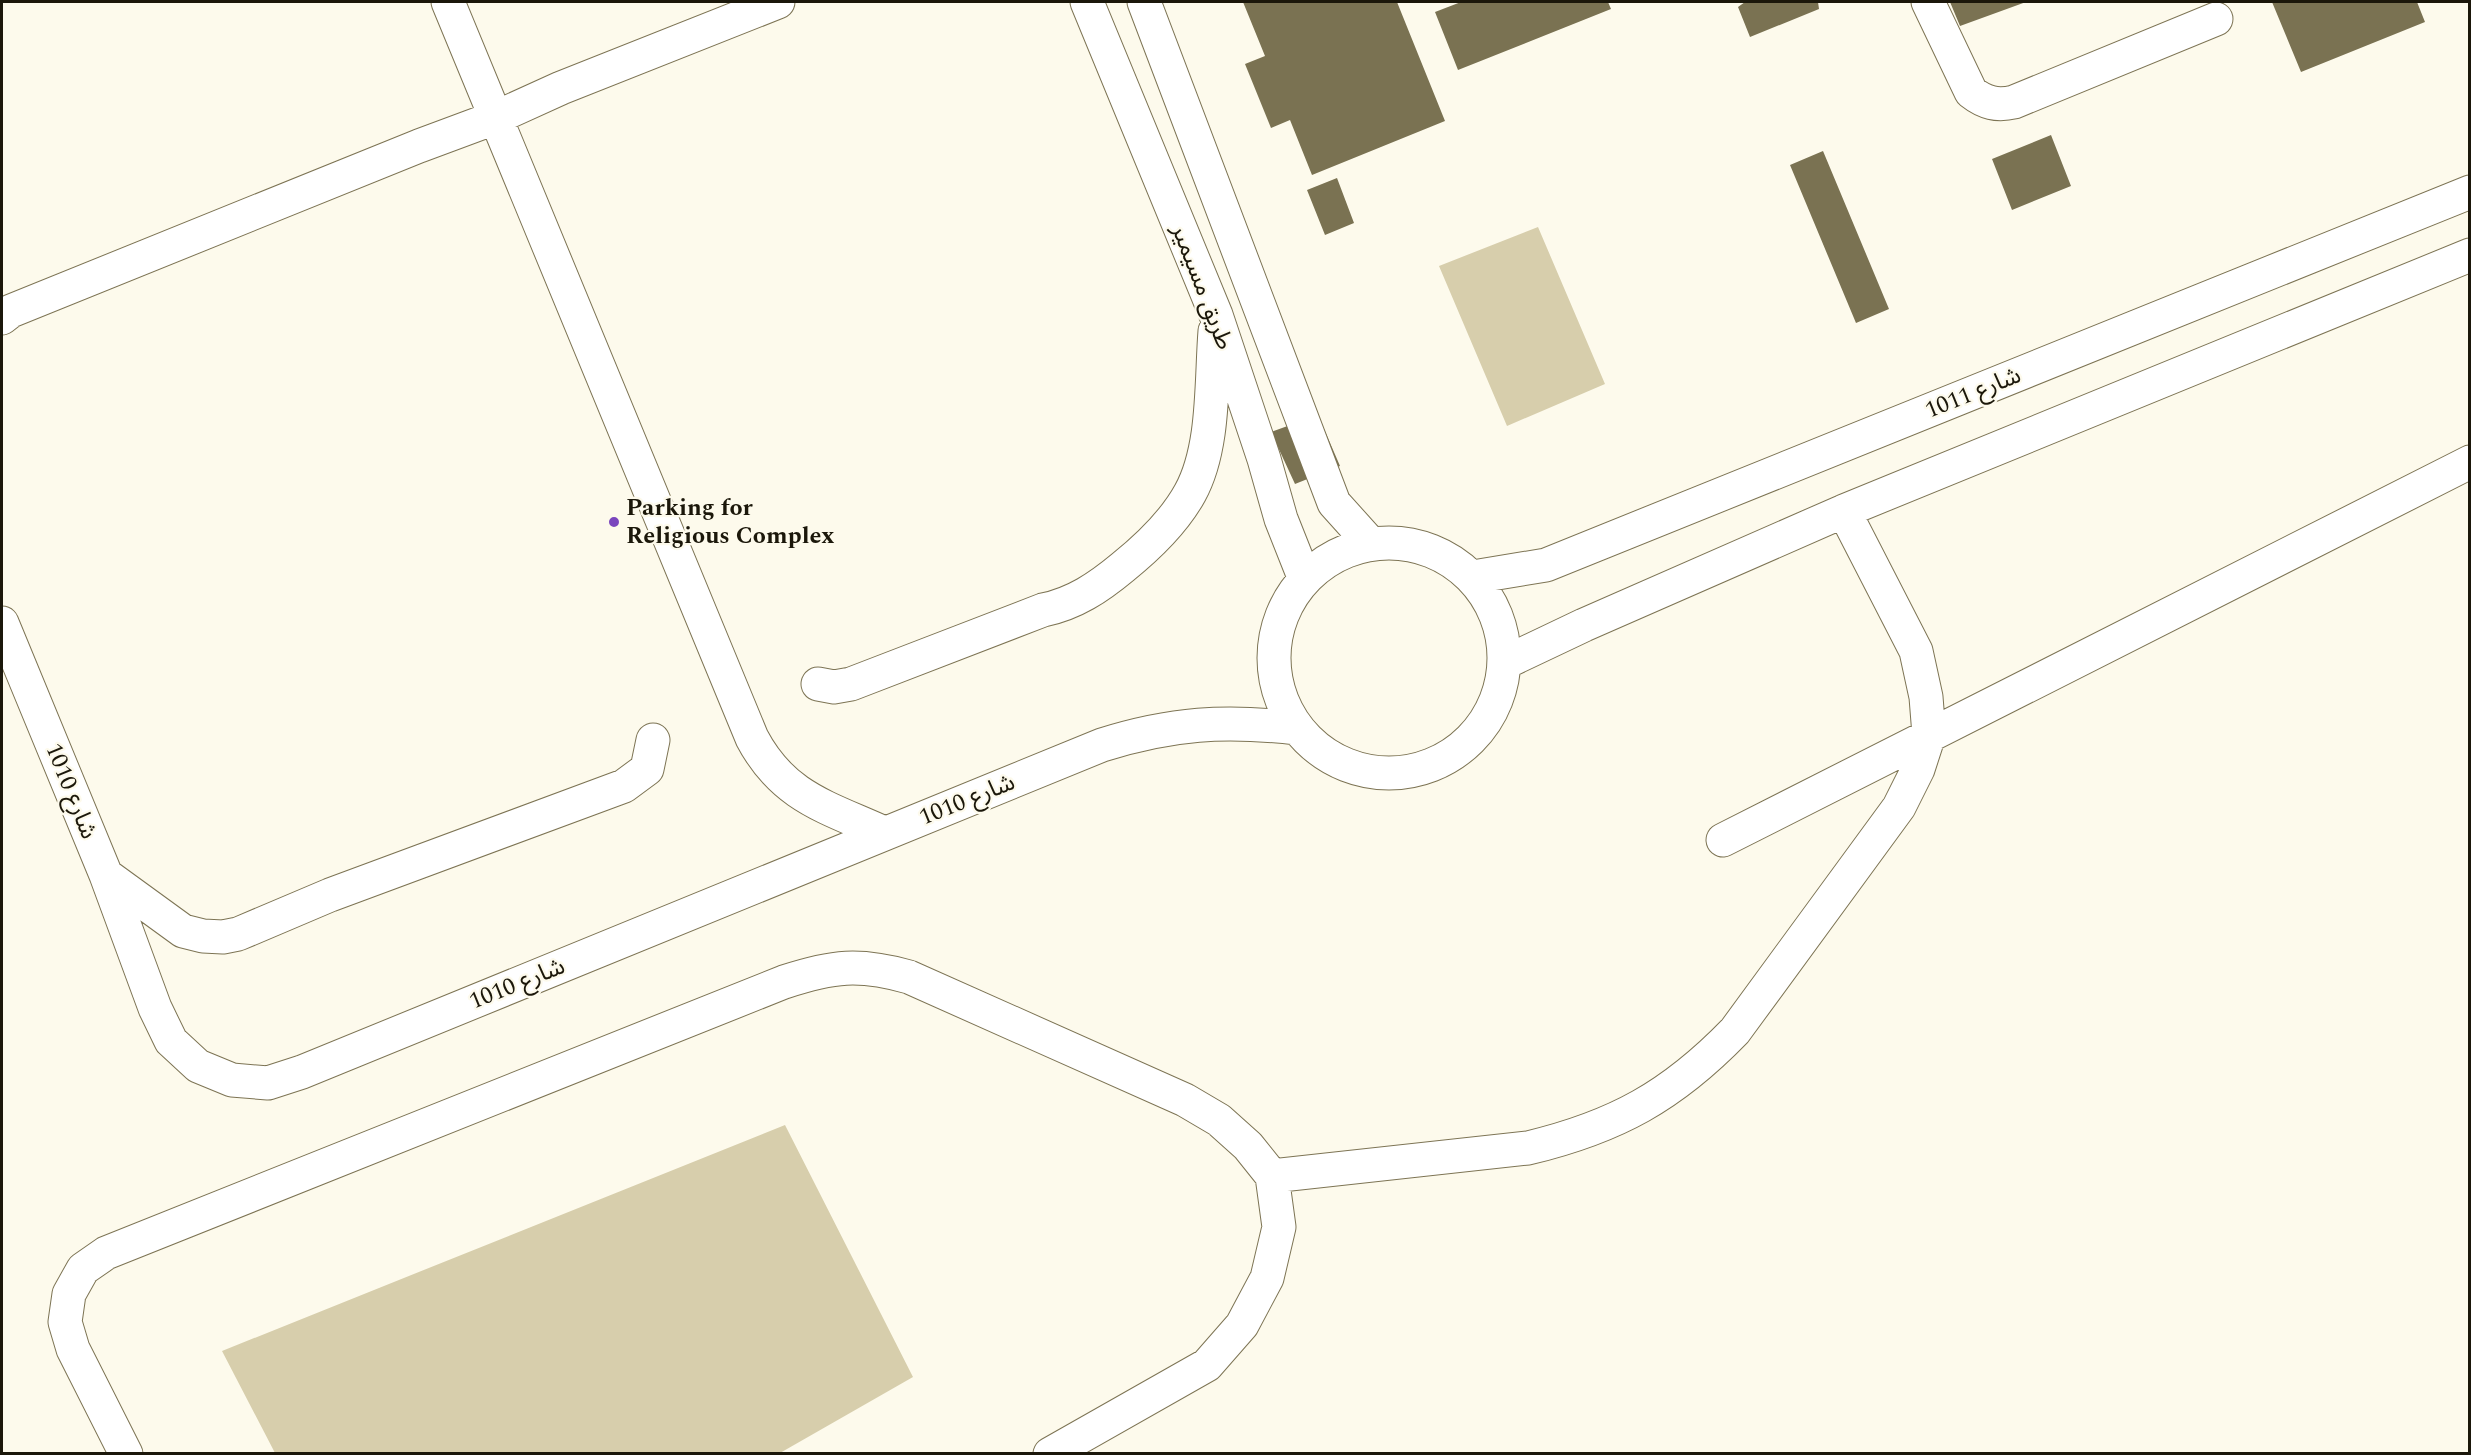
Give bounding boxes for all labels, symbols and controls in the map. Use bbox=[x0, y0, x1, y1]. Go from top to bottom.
street label: طريق مسيمير bbox=[1161, 218, 1242, 355]
street label: شارع 1011 bbox=[1920, 357, 2026, 429]
place label: Parking for Religious Complex bbox=[626, 490, 834, 554]
marker: Parking for Religious Complex bbox=[607, 515, 621, 529]
street label: شارع 1010 bbox=[35, 738, 107, 844]
street label: شارع 1010 bbox=[914, 764, 1020, 836]
street label: شارع 1010 bbox=[464, 948, 570, 1020]

